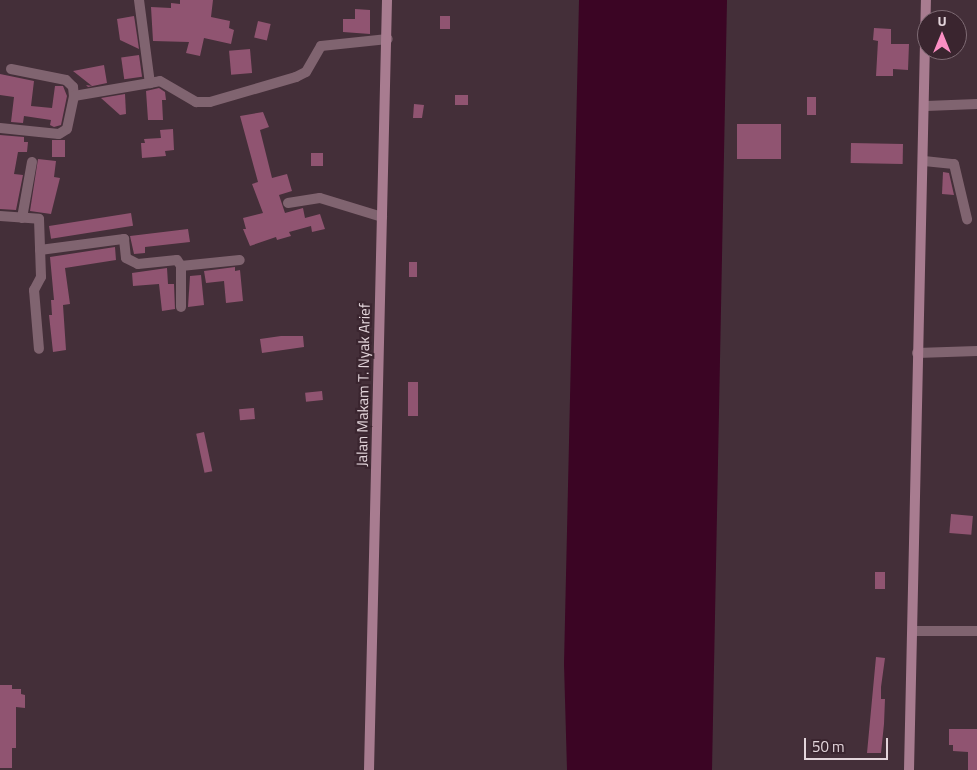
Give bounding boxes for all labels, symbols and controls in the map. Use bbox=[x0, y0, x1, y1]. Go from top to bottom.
north arrow bbox=[917, 10, 967, 60]
text: U bbox=[937, 10, 947, 31]
street label: Jalan Makam T. Nyak Arief bbox=[353, 303, 373, 467]
scale bar bbox=[807, 728, 891, 760]
text: 50 m bbox=[812, 735, 845, 758]

